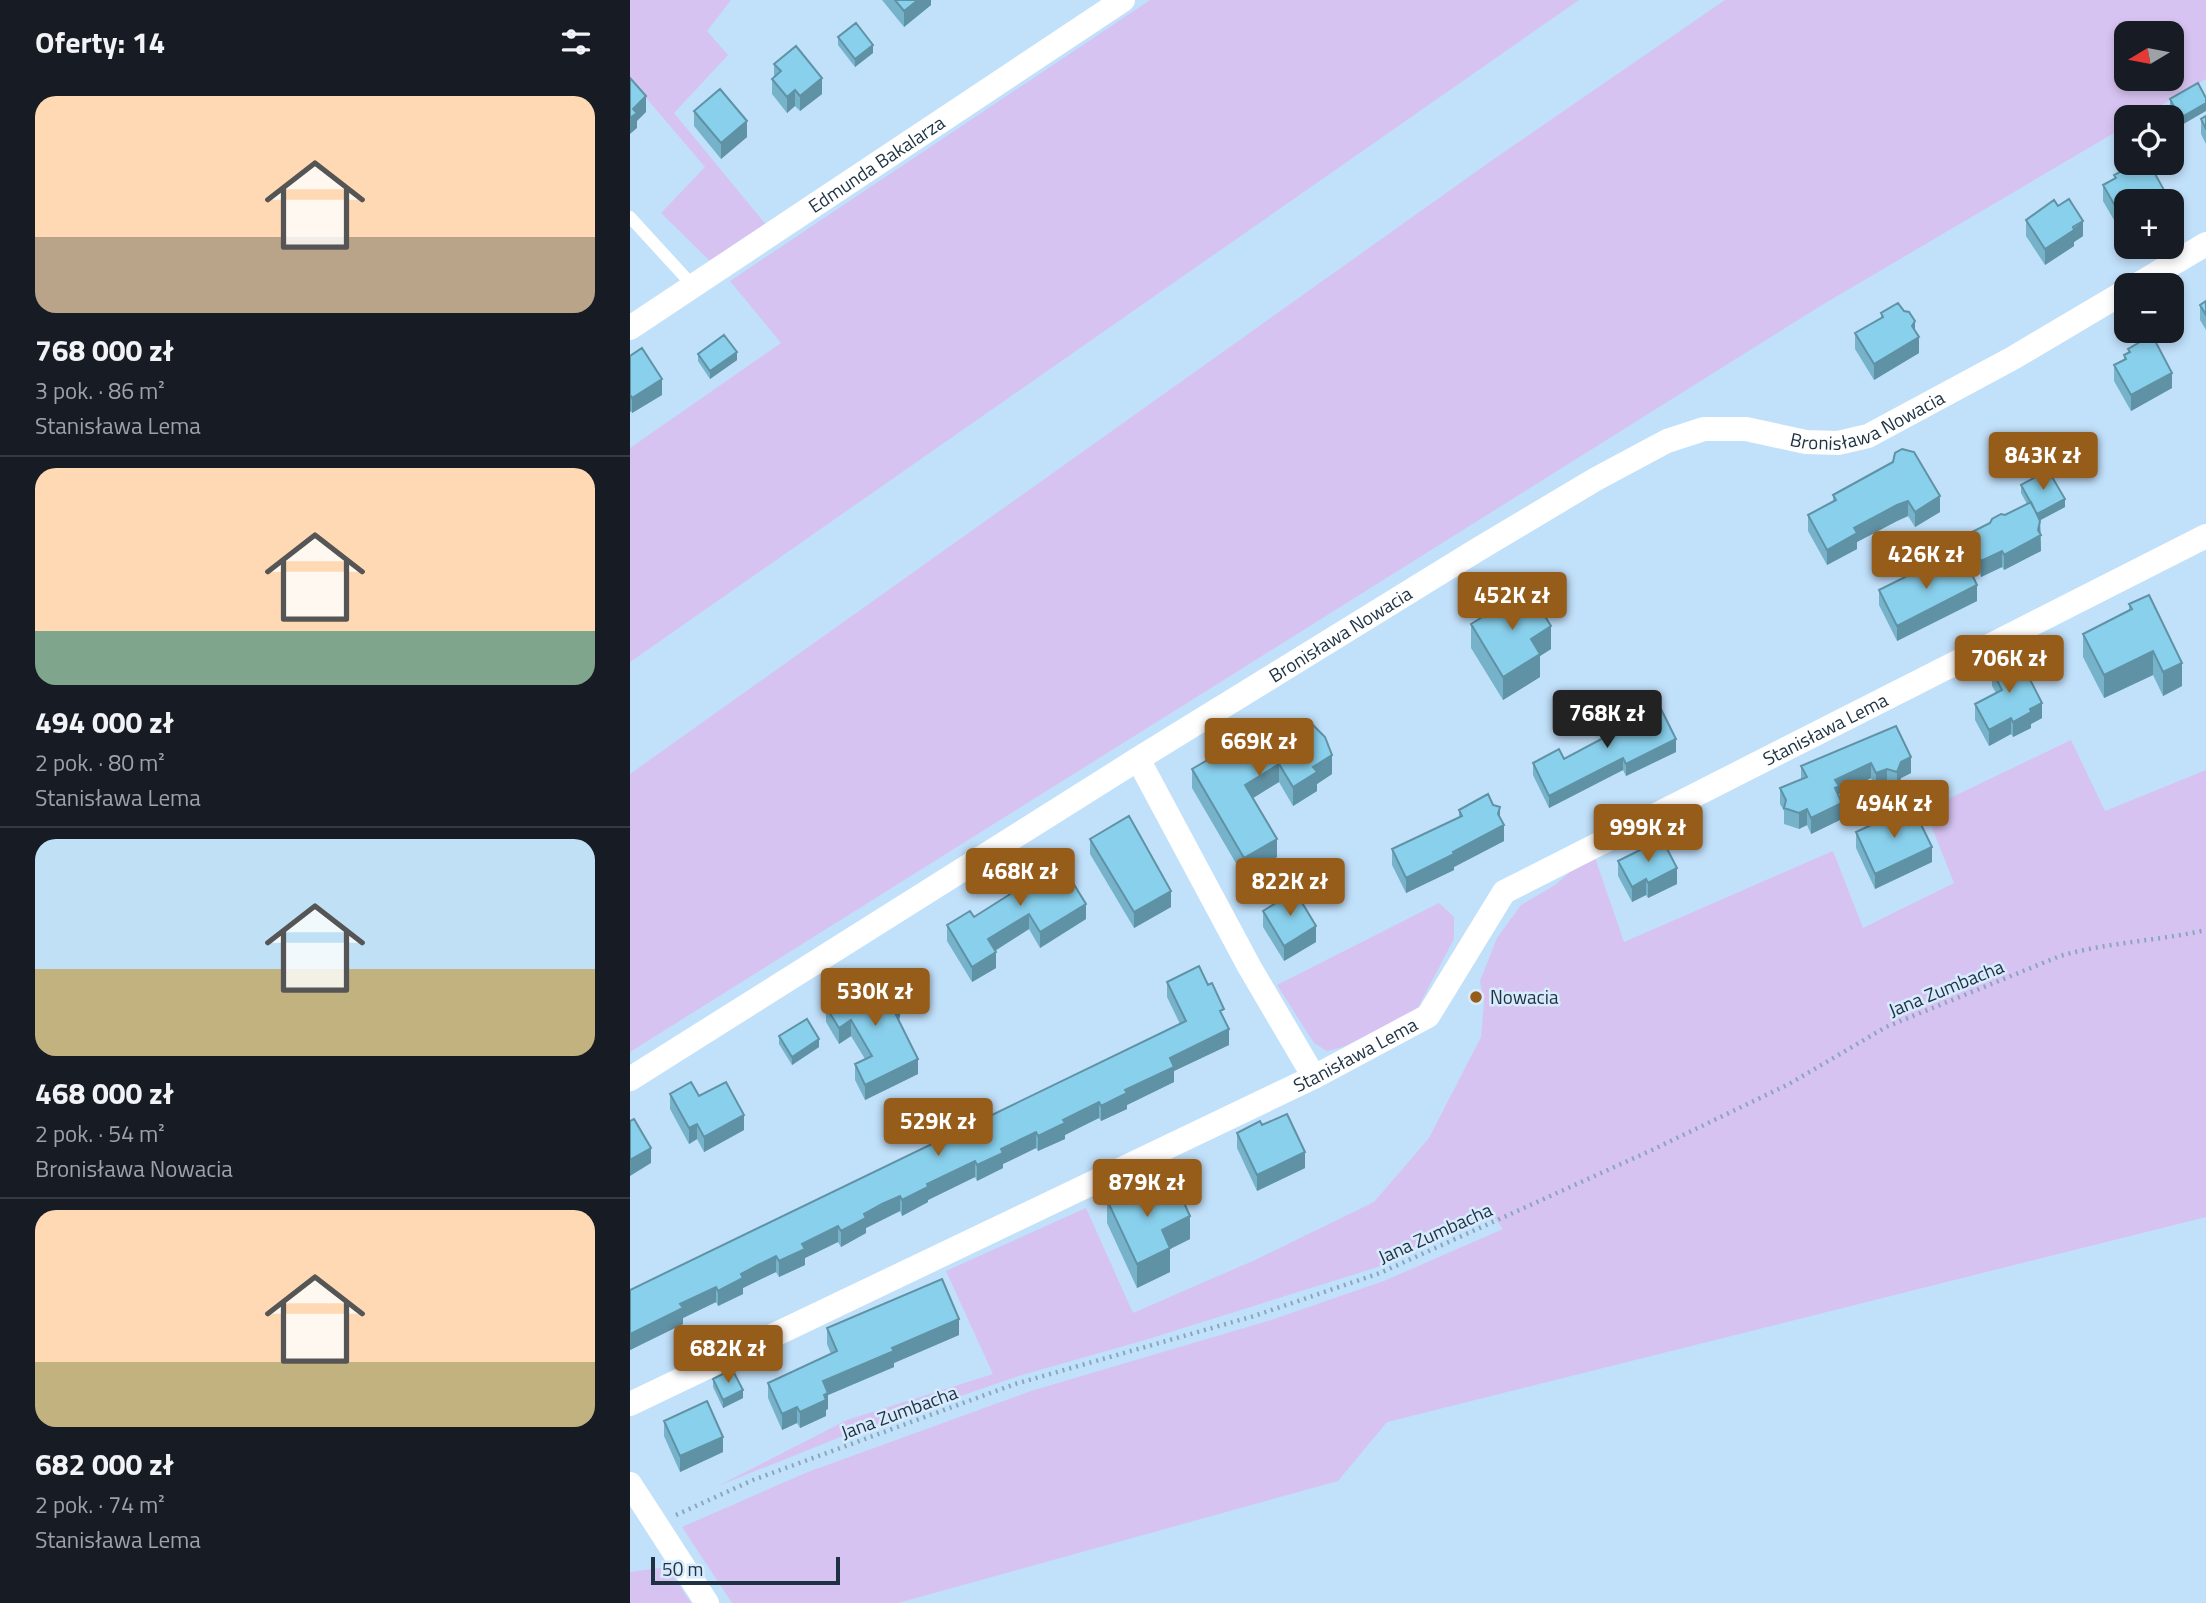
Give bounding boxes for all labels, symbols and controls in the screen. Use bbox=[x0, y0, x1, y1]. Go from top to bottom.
text: Oferty: 14 bbox=[35, 19, 165, 65]
north arrow bbox=[2114, 21, 2184, 91]
map controls bbox=[2114, 21, 2184, 343]
icon: filters bbox=[557, 23, 595, 61]
button: locate bbox=[2114, 105, 2184, 175]
street label: Edmunda Bakalarza bbox=[802, 107, 951, 220]
icon: home bbox=[252, 142, 378, 268]
button: + bbox=[2114, 189, 2184, 259]
button: − bbox=[2114, 273, 2184, 343]
text: 768 000 zł bbox=[35, 327, 174, 373]
text: 3 pok. · 86 m² bbox=[35, 373, 165, 408]
street label: Bronisława Nowacia bbox=[1788, 382, 1950, 457]
text: Stanisława Lema bbox=[35, 408, 201, 443]
pin: 843K zł bbox=[1978, 433, 2108, 492]
text: 843K zł bbox=[2005, 437, 2081, 472]
icon: home bbox=[252, 514, 378, 640]
pin: 426K zł bbox=[1861, 532, 1991, 591]
text: 426K zł bbox=[1888, 536, 1964, 571]
pin: 452K zł bbox=[1447, 572, 1577, 632]
text: 452K zł bbox=[1474, 577, 1550, 612]
street label: Bronisława Nowacia bbox=[1263, 578, 1418, 689]
pin: 706K zł bbox=[1944, 636, 2074, 695]
text: 706K zł bbox=[1971, 640, 2047, 675]
street label: Stanisława Lema bbox=[1757, 685, 1893, 773]
pin: 768K zł bbox=[1542, 690, 1672, 750]
text: 768K zł bbox=[1569, 695, 1645, 730]
text: 494 000 zł bbox=[35, 699, 174, 745]
pin: 669K zł bbox=[1194, 718, 1324, 778]
text: 669K zł bbox=[1221, 723, 1297, 758]
text: 2 pok. · 80 m² bbox=[35, 745, 165, 780]
text: Stanisława Lema bbox=[35, 780, 201, 815]
pin: 494K zł bbox=[1829, 780, 1959, 840]
text: 494K zł bbox=[1856, 785, 1932, 820]
pin: 999K zł bbox=[1583, 804, 1713, 864]
text: 999K zł bbox=[1610, 809, 1686, 844]
pin: 468K zł bbox=[955, 848, 1085, 908]
text: 468K zł bbox=[982, 853, 1058, 888]
pin: 822K zł bbox=[1225, 858, 1355, 918]
text: 822K zł bbox=[1252, 863, 1328, 898]
icon: home bbox=[252, 885, 378, 1011]
street label: Jana Zumbacha bbox=[1884, 951, 2008, 1024]
pin: 530K zł bbox=[810, 968, 940, 1028]
text: 530K zł bbox=[837, 973, 913, 1008]
place label: Nowacia bbox=[1490, 982, 1559, 1011]
marker: Nowacia bbox=[1468, 989, 1484, 1005]
street label: Stanisława Lema bbox=[1288, 1009, 1423, 1099]
text: 468 000 zł bbox=[35, 1070, 174, 1116]
pin: 529K zł bbox=[873, 1098, 1003, 1158]
text: 529K zł bbox=[900, 1103, 976, 1138]
text: 2 pok. · 54 m² bbox=[35, 1116, 165, 1151]
text: Bronisława Nowacia bbox=[35, 1151, 233, 1186]
pin: 879K zł bbox=[1082, 1160, 1212, 1219]
text: 879K zł bbox=[1109, 1164, 1185, 1199]
street label: Jana Zumbacha bbox=[1373, 1194, 1497, 1271]
icon: home bbox=[252, 1256, 378, 1382]
pin: 682K zł bbox=[663, 1326, 793, 1385]
text: 682K zł bbox=[690, 1330, 766, 1365]
street label: Jana Zumbacha bbox=[836, 1377, 962, 1446]
text: 682 000 zł bbox=[35, 1441, 174, 1487]
text: 2 pok. · 74 m² bbox=[35, 1487, 165, 1522]
text: Stanisława Lema bbox=[35, 1522, 201, 1557]
scale bar bbox=[651, 1554, 840, 1586]
text: 50 m bbox=[662, 1554, 703, 1583]

